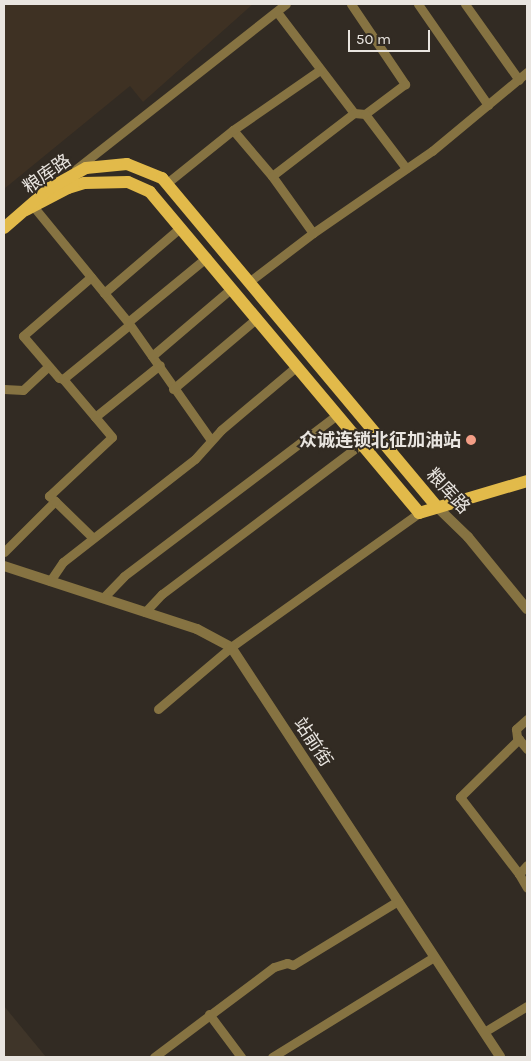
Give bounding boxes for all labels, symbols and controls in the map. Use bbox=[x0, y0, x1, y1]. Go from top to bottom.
scale bar bbox=[351, 20, 434, 52]
text: 50 m bbox=[356, 30, 391, 48]
street label: 粮库路 bbox=[19, 150, 75, 198]
place label: 众诚连锁北征加油站 bbox=[299, 429, 461, 451]
marker: 众诚连锁北征加油站 bbox=[465, 434, 477, 446]
street label: 粮库路 bbox=[422, 464, 474, 518]
street label: 站前街 bbox=[289, 713, 337, 771]

